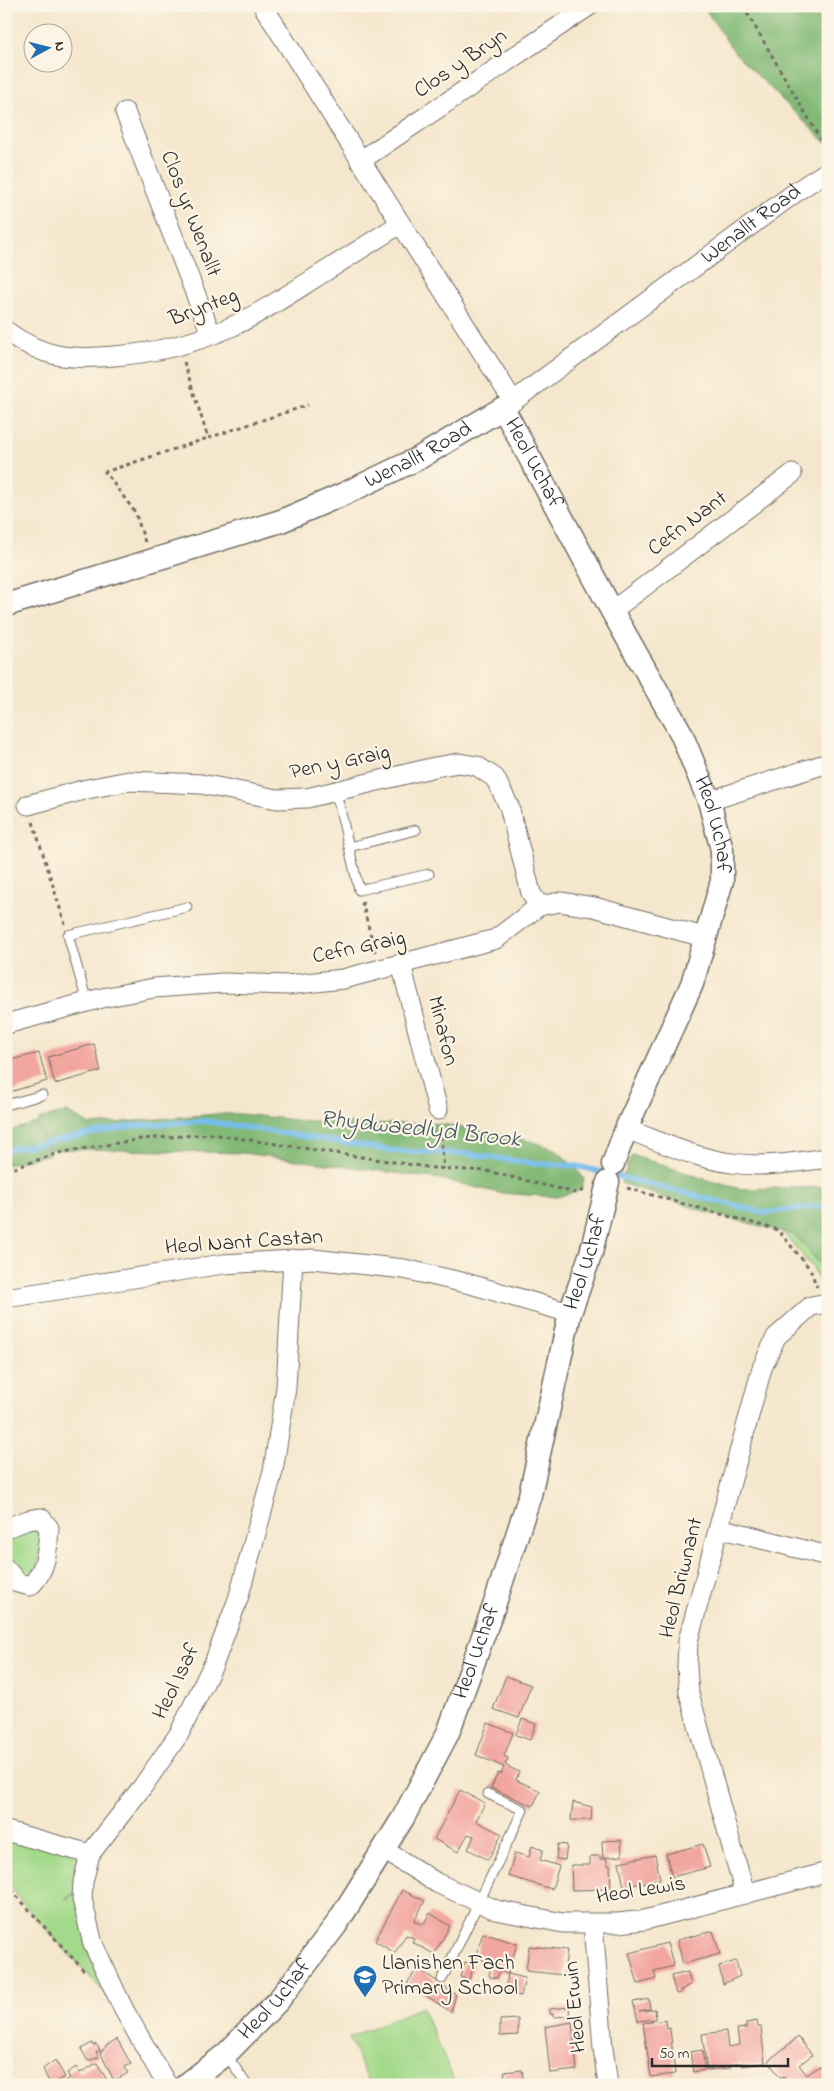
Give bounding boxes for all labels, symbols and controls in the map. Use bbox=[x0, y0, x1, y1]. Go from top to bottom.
street label: Clos y Bryn bbox=[408, 21, 515, 108]
north arrow bbox=[22, 22, 72, 72]
text: N bbox=[48, 41, 70, 53]
street label: Clos yr Wenallt bbox=[150, 146, 229, 283]
street label: Wenallt Road bbox=[695, 177, 809, 273]
street label: Brynteg bbox=[164, 280, 244, 337]
street label: Heol Uchaf bbox=[495, 412, 571, 515]
street label: Wenallt Road bbox=[360, 414, 478, 498]
street label: Cefn Nant bbox=[641, 483, 735, 565]
street label: Pen y Graig bbox=[287, 737, 393, 790]
street label: Heol Uchaf bbox=[684, 771, 738, 873]
street label: Cefn Graig bbox=[310, 923, 409, 974]
street label: Minafon bbox=[418, 993, 466, 1069]
water label: Rhydwaedlyd Brook bbox=[318, 1102, 523, 1158]
street label: Heol Uchaf bbox=[556, 1211, 616, 1315]
street label: Heol Nant Castan bbox=[164, 1222, 324, 1264]
street label: Heol Briwnant bbox=[652, 1514, 713, 1642]
street label: Heol Uchaf bbox=[445, 1599, 509, 1704]
street label: Heol Isaf bbox=[145, 1638, 209, 1725]
street label: Heol Lewis bbox=[594, 1868, 688, 1914]
place label: Llanishen Fach Primary School bbox=[382, 1948, 518, 2006]
street label: Heol Uchaf bbox=[231, 1952, 321, 2048]
street label: Heol Erwin bbox=[556, 1960, 596, 2054]
school or university icon: Llanishen Fach Primary School bbox=[352, 1964, 378, 1998]
scale bar bbox=[652, 2036, 788, 2068]
text: 50 m bbox=[659, 2043, 690, 2065]

